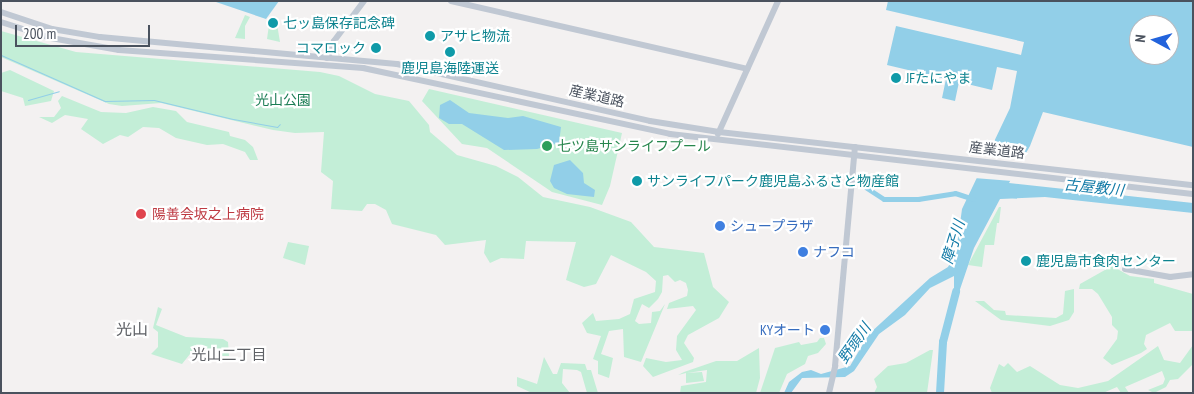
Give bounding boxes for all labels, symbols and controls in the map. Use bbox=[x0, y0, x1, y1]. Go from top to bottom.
scale bar bbox=[18, 15, 152, 47]
place label: 七ッ島保存記念碑 bbox=[283, 15, 395, 31]
north arrow bbox=[1129, 15, 1179, 65]
marker: 七ッ島保存記念碑 bbox=[267, 17, 279, 29]
text: 200 m bbox=[23, 24, 56, 43]
place label: アサヒ物流 bbox=[440, 28, 510, 44]
marker: アサヒ物流 bbox=[424, 30, 436, 42]
text: N bbox=[1131, 34, 1149, 43]
place label: コマロック bbox=[296, 40, 366, 56]
marker: コマロック bbox=[370, 42, 382, 54]
marker: 鹿児島海陸運送 bbox=[444, 46, 456, 58]
place label: 鹿児島海陸運送 bbox=[401, 60, 499, 76]
place label: JFたにやま bbox=[906, 70, 971, 86]
marker: JFたにやま bbox=[890, 72, 902, 84]
street label: 産業道路 bbox=[568, 82, 626, 110]
park label: 光山公園 bbox=[255, 92, 311, 108]
place label: 七ツ島サンライフプール bbox=[557, 138, 711, 154]
street label: 産業道路 bbox=[968, 138, 1026, 162]
marker: 七ツ島サンライフプール bbox=[541, 140, 553, 152]
place label: サンライフパーク鹿児島ふるさと物産館 bbox=[647, 173, 899, 189]
marker: サンライフパーク鹿児島ふるさと物産館 bbox=[631, 175, 643, 187]
water label: 古屋敷川 bbox=[1063, 175, 1125, 199]
place label: 陽善会坂之上病院 bbox=[152, 206, 264, 222]
marker: 陽善会坂之上病院 bbox=[134, 207, 148, 221]
place label: シュープラザ bbox=[730, 218, 814, 234]
water label: 障子川 bbox=[938, 218, 968, 266]
marker: シュープラザ bbox=[714, 220, 726, 232]
place label: ナフコ bbox=[813, 244, 855, 260]
marker: ナフコ bbox=[797, 246, 809, 258]
place label: 鹿児島市食肉センター bbox=[1036, 253, 1176, 269]
marker: 鹿児島市食肉センター bbox=[1020, 255, 1032, 267]
district label: 光山 bbox=[116, 319, 148, 339]
water label: 野頭川 bbox=[834, 319, 874, 367]
place label: KYオート bbox=[760, 322, 815, 338]
marker: KYオート bbox=[819, 324, 831, 336]
district label: 光山二丁目 bbox=[192, 346, 266, 364]

